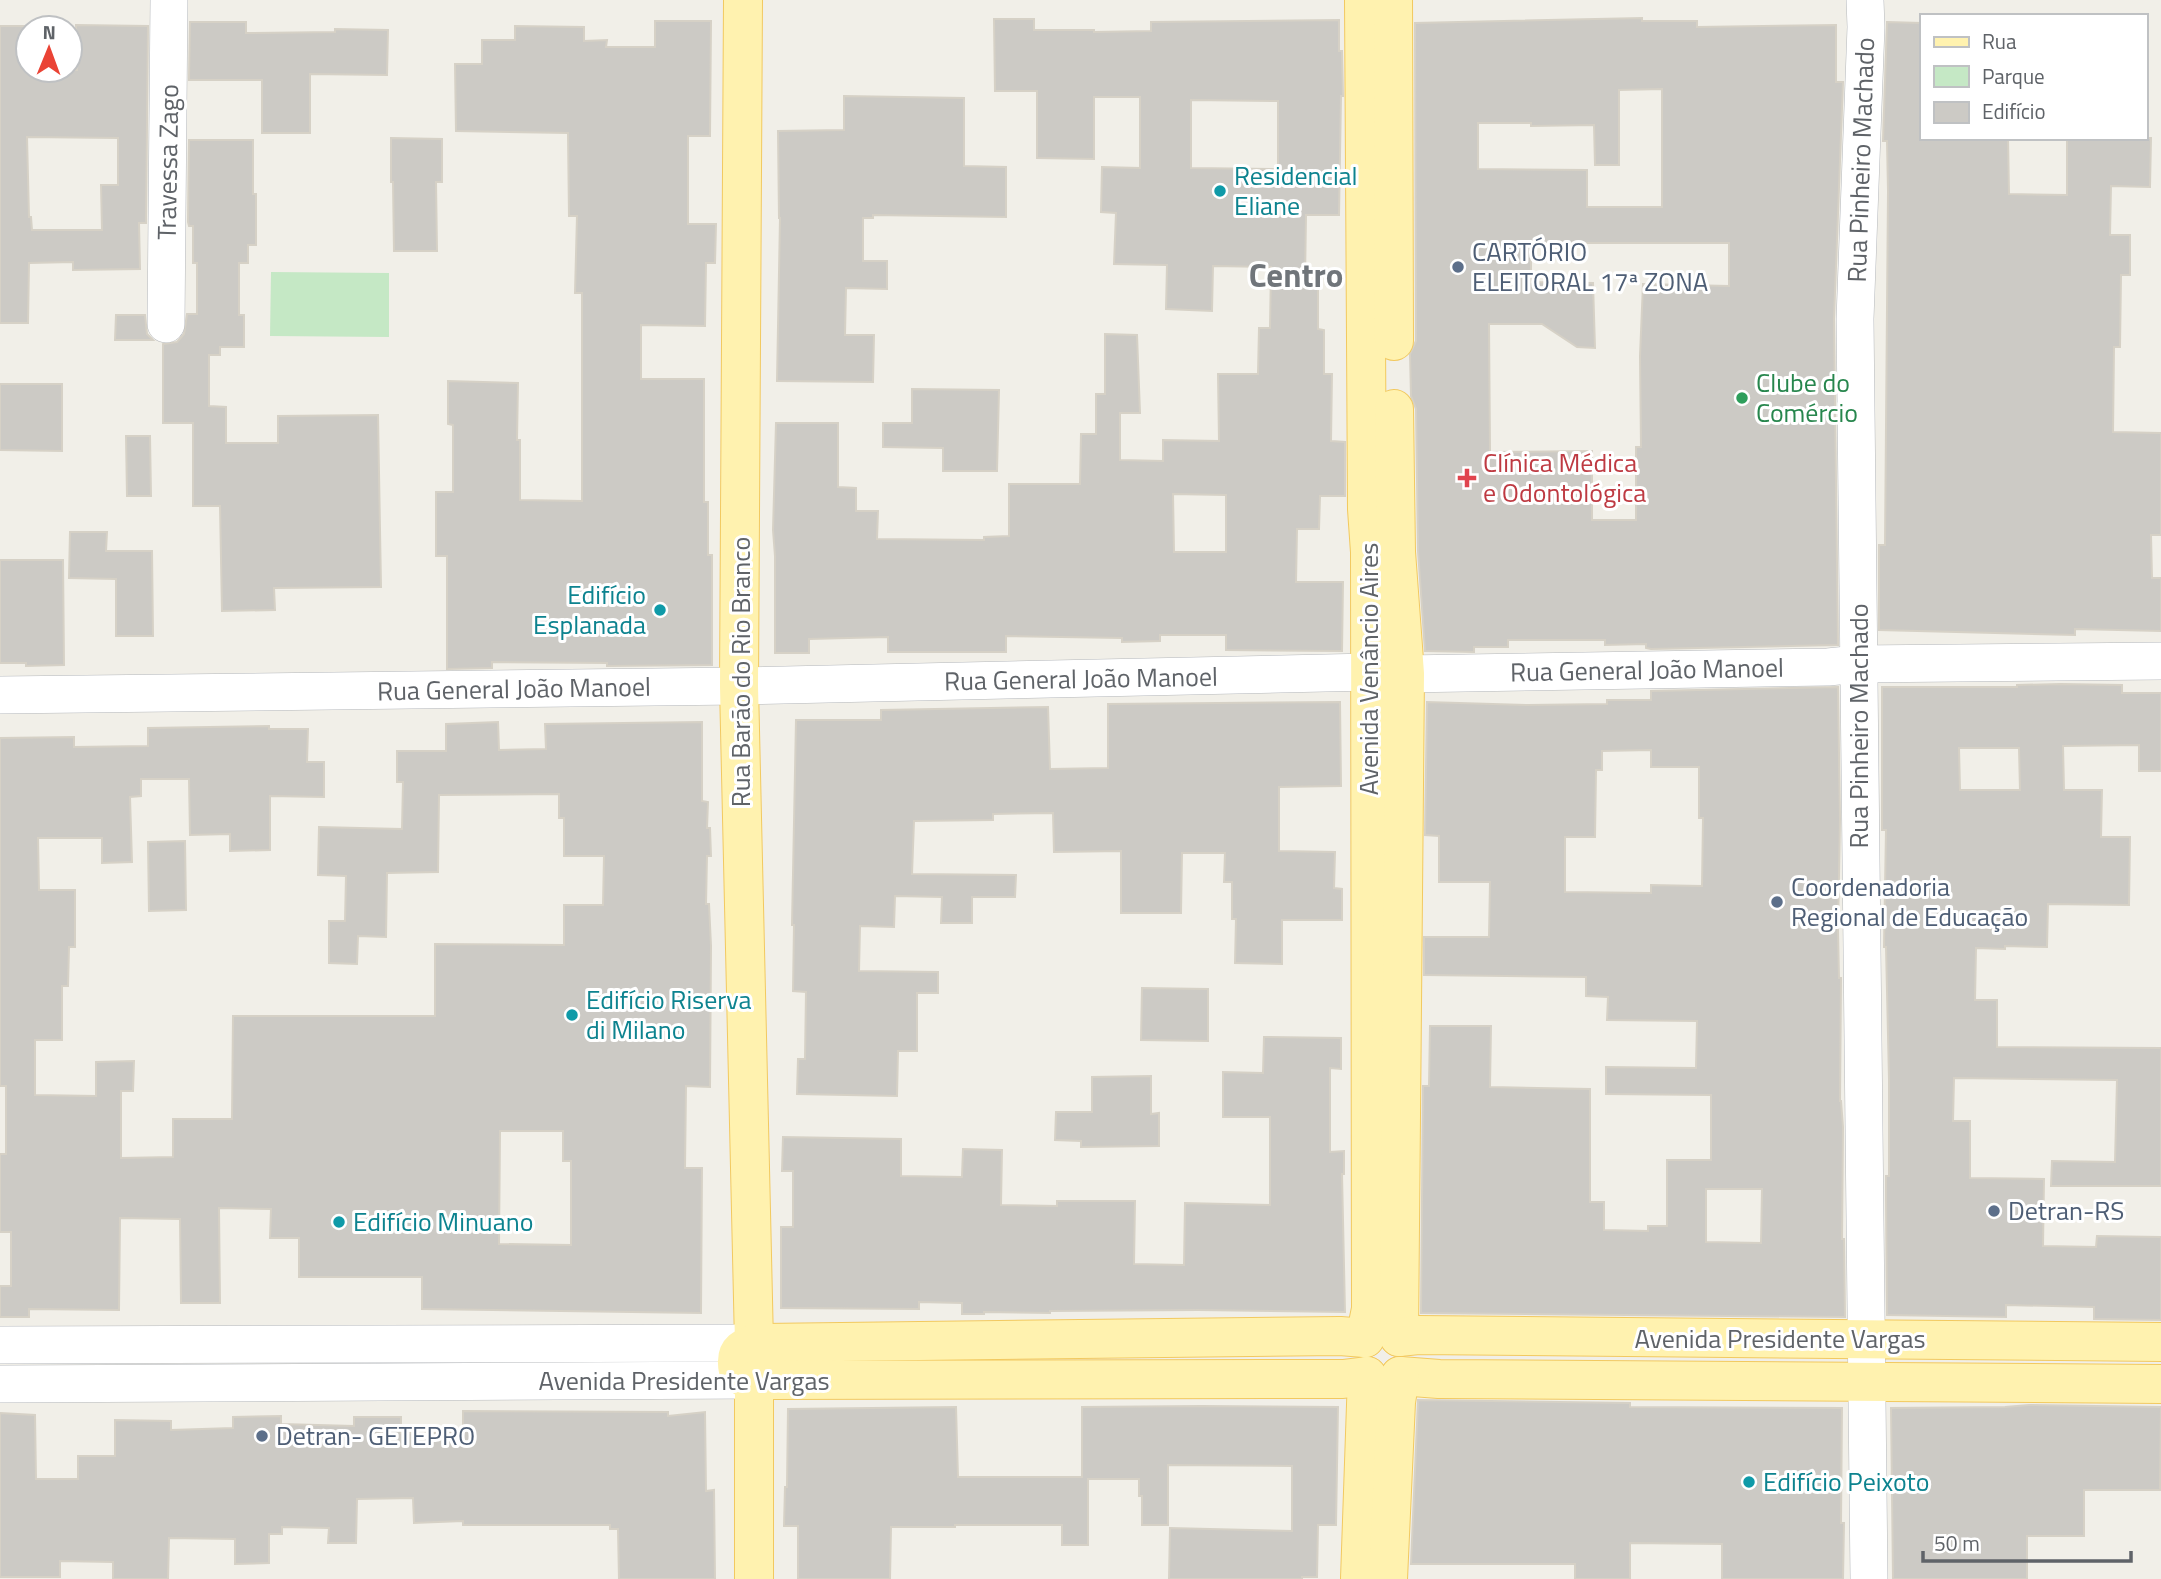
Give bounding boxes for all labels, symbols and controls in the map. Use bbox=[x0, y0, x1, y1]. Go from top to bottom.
north arrow bbox=[14, 14, 84, 84]
legend bbox=[1920, 14, 2147, 140]
text: N bbox=[42, 17, 56, 46]
text: Rua bbox=[1982, 25, 2017, 57]
street label: Rua Pinheiro Machado bbox=[1837, 37, 1884, 283]
text: Parque bbox=[1982, 60, 2045, 92]
street label: Travessa Zago bbox=[147, 84, 188, 240]
text: Edifício bbox=[1982, 95, 2046, 127]
place label: Residencial Eliane bbox=[1234, 156, 1358, 225]
marker: Residencial Eliane bbox=[1212, 183, 1228, 199]
place label: CARTÓRIO ELEITORAL 17ª ZONA bbox=[1472, 232, 1708, 301]
district label: Centro bbox=[1249, 250, 1343, 300]
marker: CARTÓRIO ELEITORAL 17ª ZONA bbox=[1450, 259, 1466, 275]
place label: Clube do Comércio bbox=[1756, 363, 1858, 432]
marker: Clube do Comércio bbox=[1734, 390, 1750, 406]
place label: Clínica Médica e Odontológica bbox=[1483, 443, 1646, 512]
marker: Clínica Médica e Odontológica bbox=[1457, 468, 1477, 488]
street label: Rua Barão do Rio Branco bbox=[721, 537, 760, 807]
street label: Avenida Venâncio Aires bbox=[1349, 543, 1388, 795]
place label: Edifício Esplanada bbox=[533, 575, 646, 644]
marker: Edifício Esplanada bbox=[652, 602, 668, 618]
street label: Rua Pinheiro Machado bbox=[1839, 603, 1878, 849]
street label: Rua General João Manoel bbox=[1510, 648, 1784, 691]
street label: Rua General João Manoel bbox=[944, 657, 1218, 700]
street label: Rua General João Manoel bbox=[377, 667, 651, 710]
place label: Coordenadoria Regional de Educação bbox=[1791, 867, 2028, 936]
marker: Coordenadoria Regional de Educação bbox=[1769, 894, 1785, 910]
place label: Edifício Riserva di Milano bbox=[586, 980, 752, 1049]
marker: Edifício Riserva di Milano bbox=[564, 1007, 580, 1023]
place label: Detran-RS bbox=[2008, 1191, 2124, 1230]
place label: Edifício Minuano bbox=[353, 1202, 533, 1241]
marker: Detran-RS bbox=[1986, 1203, 2002, 1219]
marker: Edifício Minuano bbox=[331, 1214, 347, 1230]
street label: Avenida Presidente Vargas bbox=[1634, 1319, 1926, 1358]
street label: Avenida Presidente Vargas bbox=[538, 1361, 830, 1400]
place label: Detran- GETEPRO bbox=[276, 1416, 475, 1455]
marker: Detran- GETEPRO bbox=[254, 1428, 270, 1444]
place label: Edifício Peixoto bbox=[1763, 1462, 1929, 1501]
marker: Edifício Peixoto bbox=[1741, 1474, 1757, 1490]
scale bar bbox=[1923, 1520, 2131, 1564]
text: 50 m bbox=[1934, 1527, 1980, 1559]

